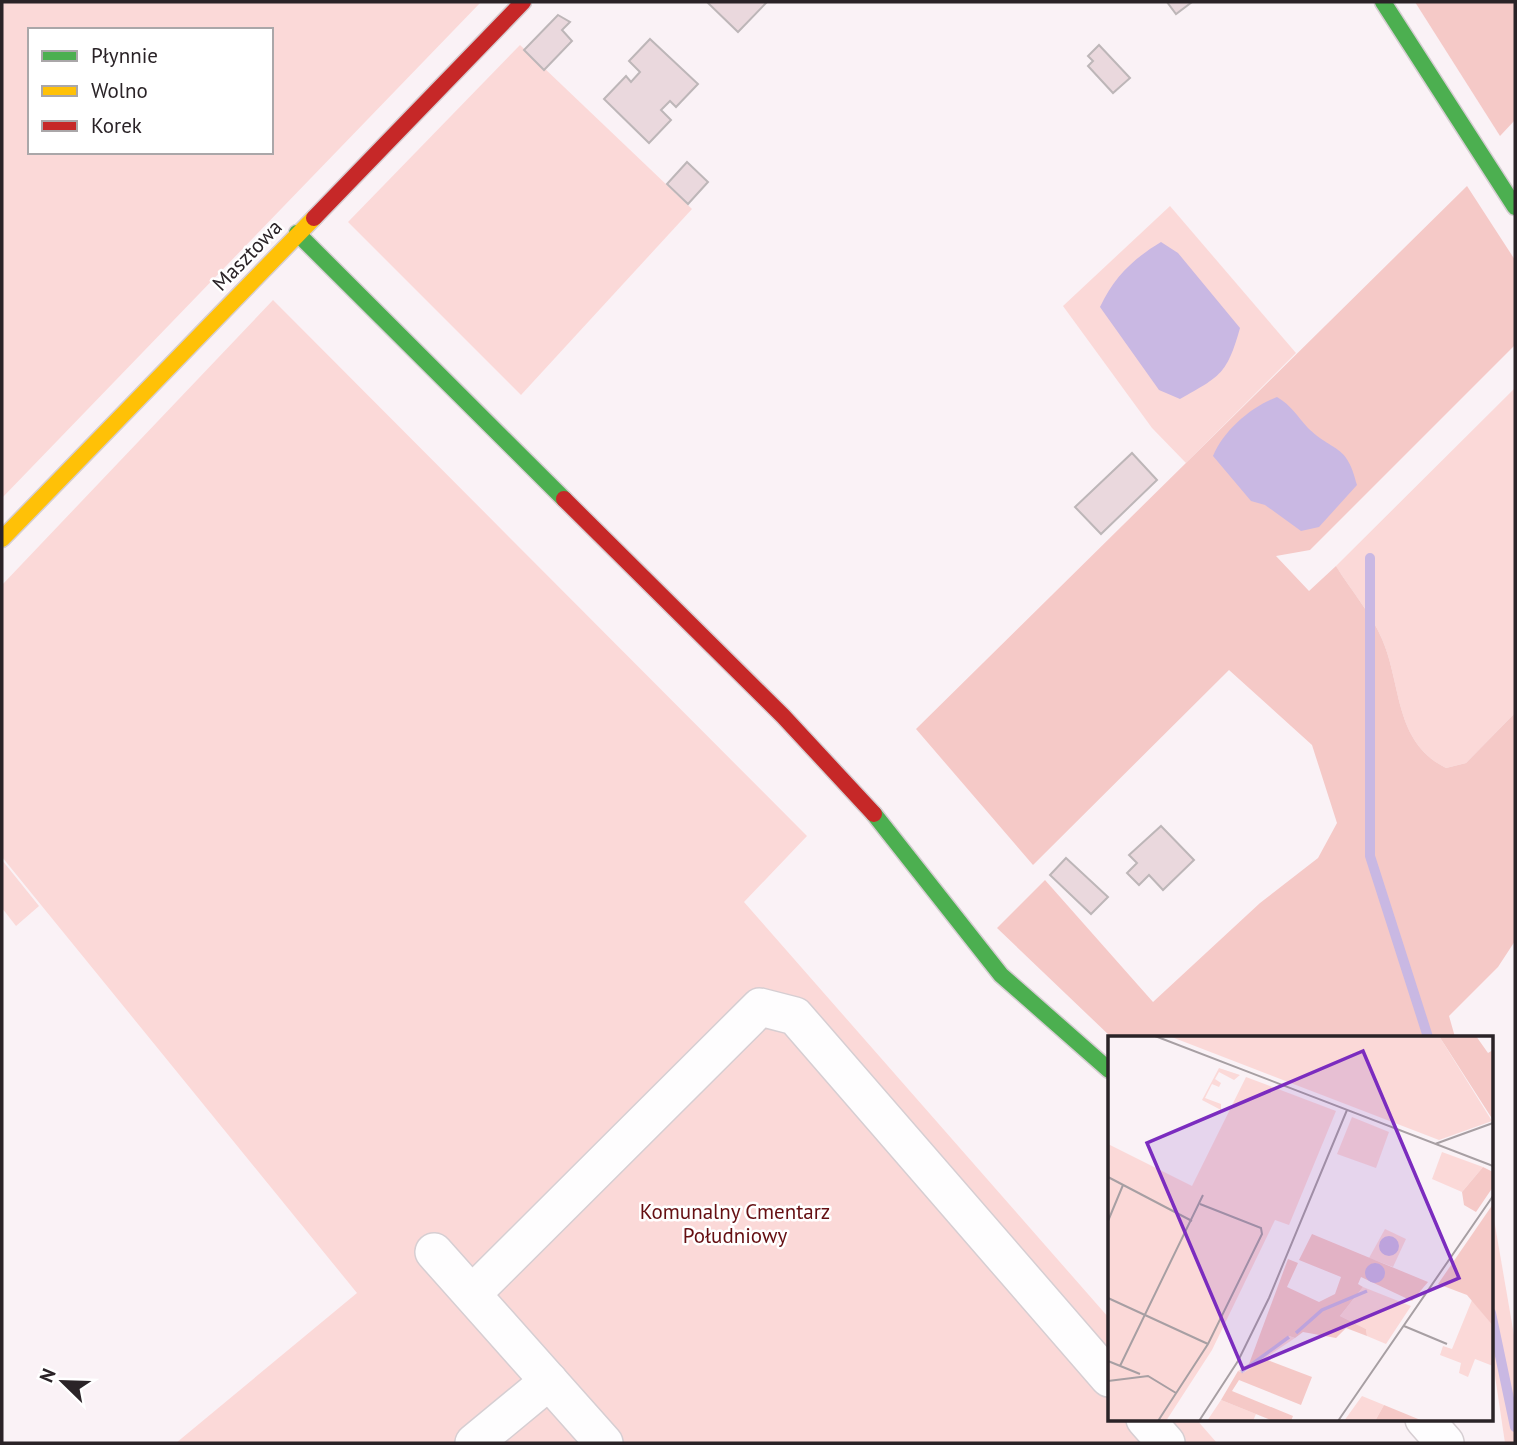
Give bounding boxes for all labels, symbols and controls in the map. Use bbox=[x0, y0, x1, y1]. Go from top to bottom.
legend bbox=[28, 28, 273, 154]
text: Płynnie bbox=[91, 42, 158, 69]
text: Wolno bbox=[91, 77, 148, 104]
text: Korek bbox=[91, 112, 142, 139]
street label: Masztowa bbox=[206, 214, 288, 296]
inset map bbox=[1108, 1036, 1492, 1420]
park label: Komunalny Cmentarz Południowy bbox=[640, 1198, 830, 1249]
north arrow bbox=[28, 1347, 98, 1417]
text: N bbox=[34, 1365, 61, 1386]

